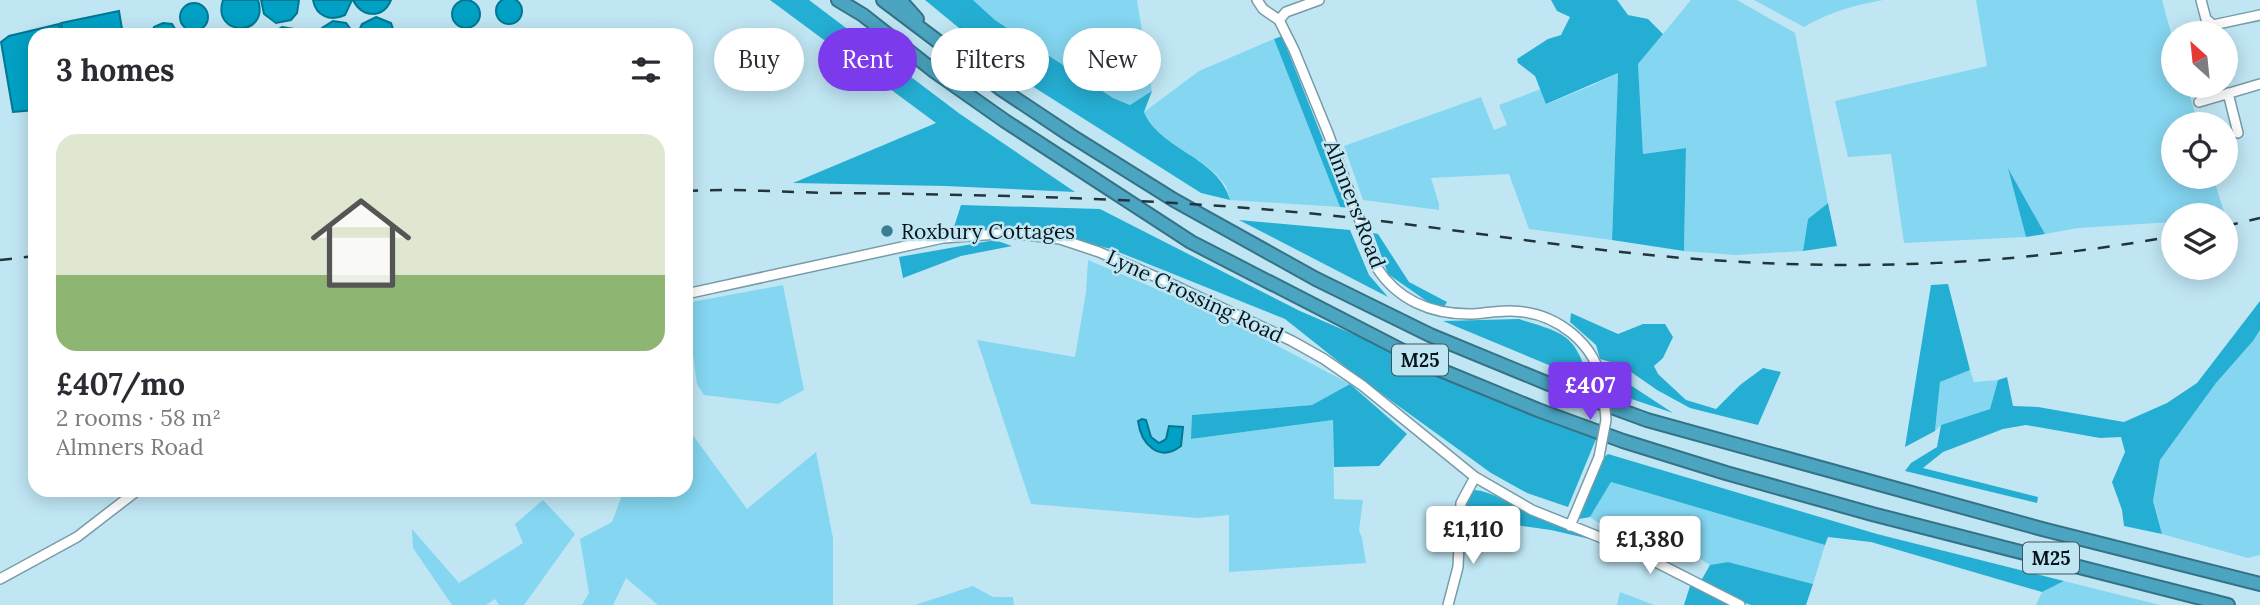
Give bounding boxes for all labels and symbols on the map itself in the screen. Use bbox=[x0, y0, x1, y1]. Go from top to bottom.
north arrow bbox=[2161, 21, 2238, 98]
street label: Almners Road bbox=[1318, 135, 1392, 272]
place label: Roxbury Cottages bbox=[901, 218, 1075, 245]
marker: Roxbury Cottages bbox=[879, 223, 895, 239]
street label: Lyne Crossing Road bbox=[1102, 243, 1288, 349]
road number: M25 bbox=[1392, 344, 1448, 376]
pin: £407 bbox=[1549, 362, 1631, 422]
pin: £1,110 bbox=[1416, 506, 1530, 566]
pin: £1,380 bbox=[1593, 516, 1707, 576]
road number: M25 bbox=[2023, 542, 2079, 573]

